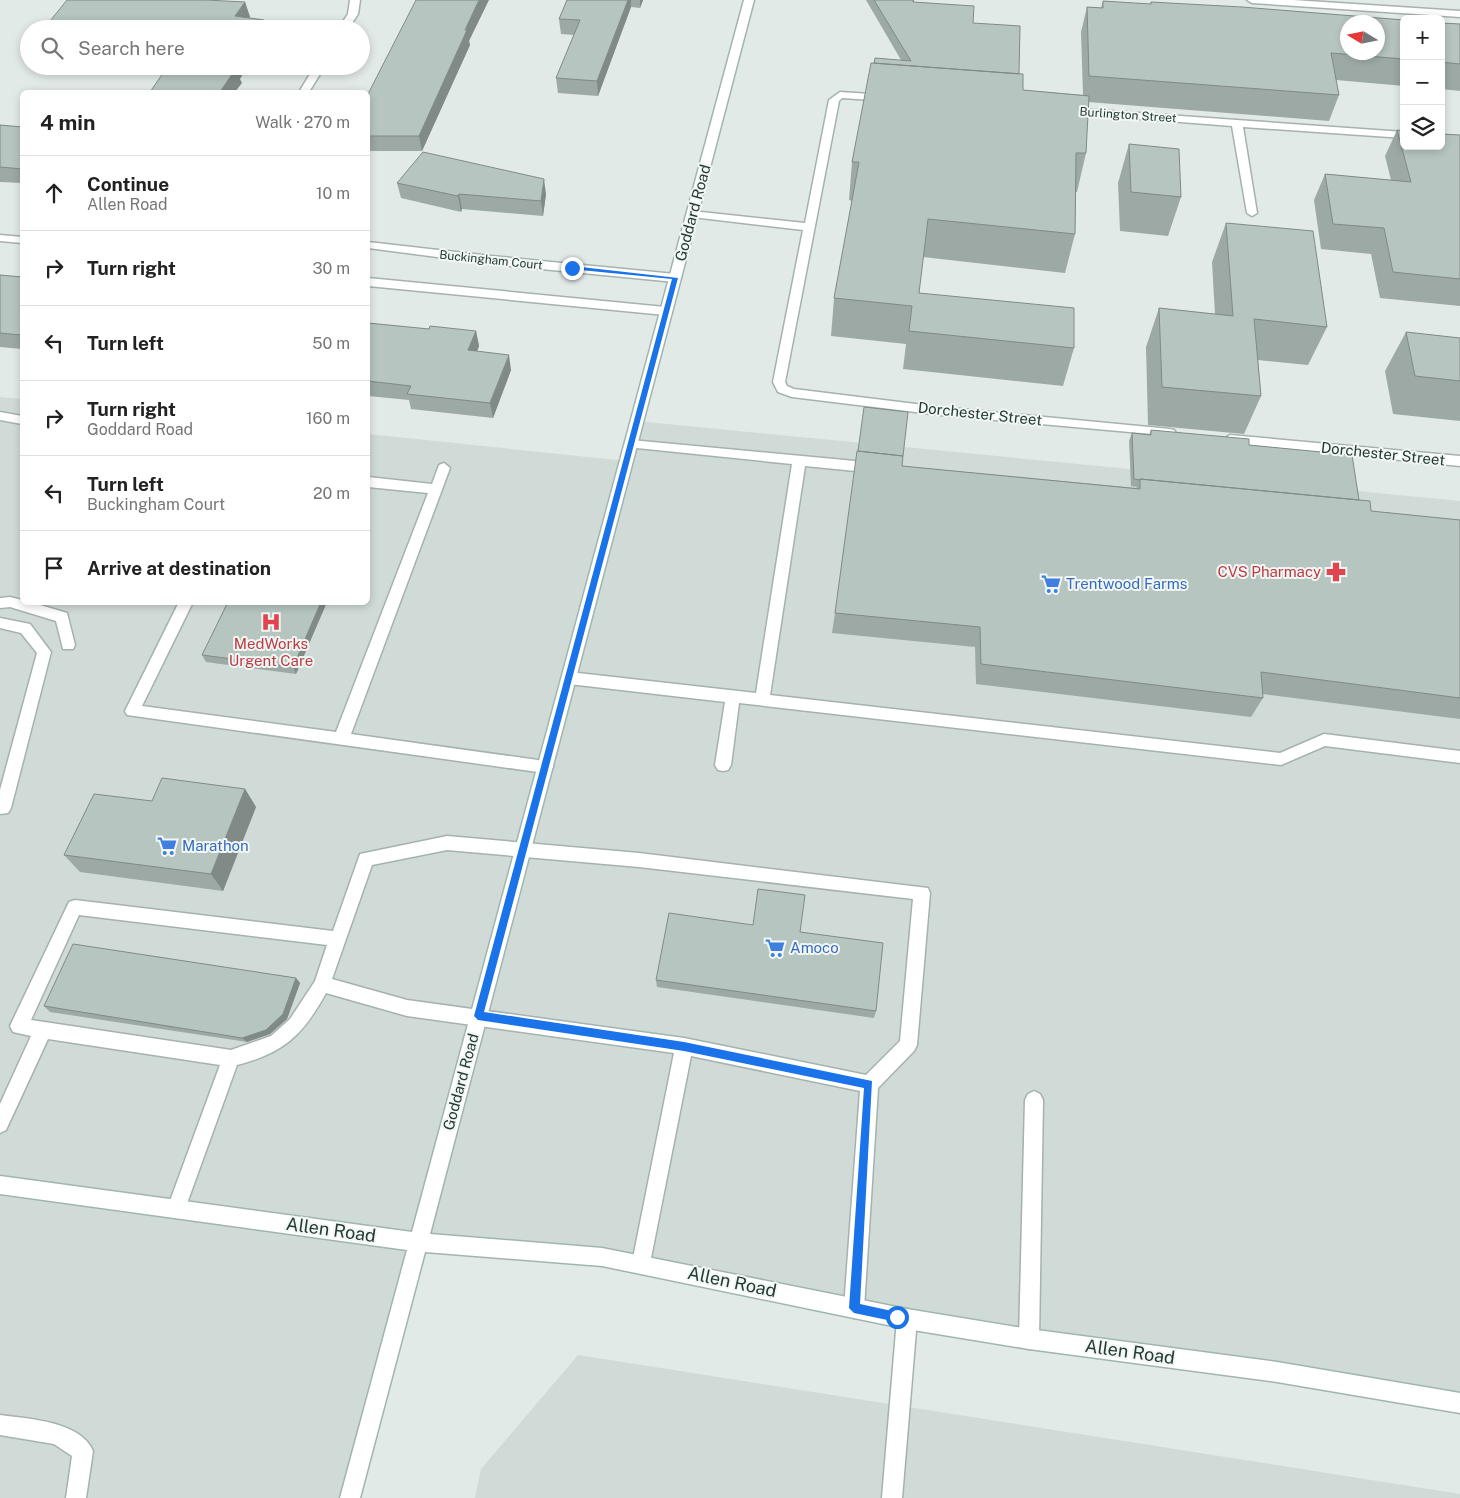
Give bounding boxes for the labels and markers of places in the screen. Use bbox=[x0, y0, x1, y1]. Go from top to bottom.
pharmacy icon: CVS Pharmacy bbox=[1325, 561, 1347, 583]
place label: CVS Pharmacy bbox=[1218, 563, 1321, 580]
supermarket icon: Trentwood Farms bbox=[1040, 573, 1062, 595]
place label: Trentwood Farms bbox=[1066, 575, 1187, 592]
hospital icon: MedWorks Urgent Care bbox=[260, 611, 282, 633]
place label: MedWorks Urgent Care bbox=[229, 635, 313, 669]
supermarket icon: Marathon bbox=[156, 835, 178, 857]
place label: Marathon bbox=[182, 837, 249, 854]
supermarket icon: Amoco bbox=[764, 937, 786, 959]
place label: Amoco bbox=[790, 939, 839, 956]

